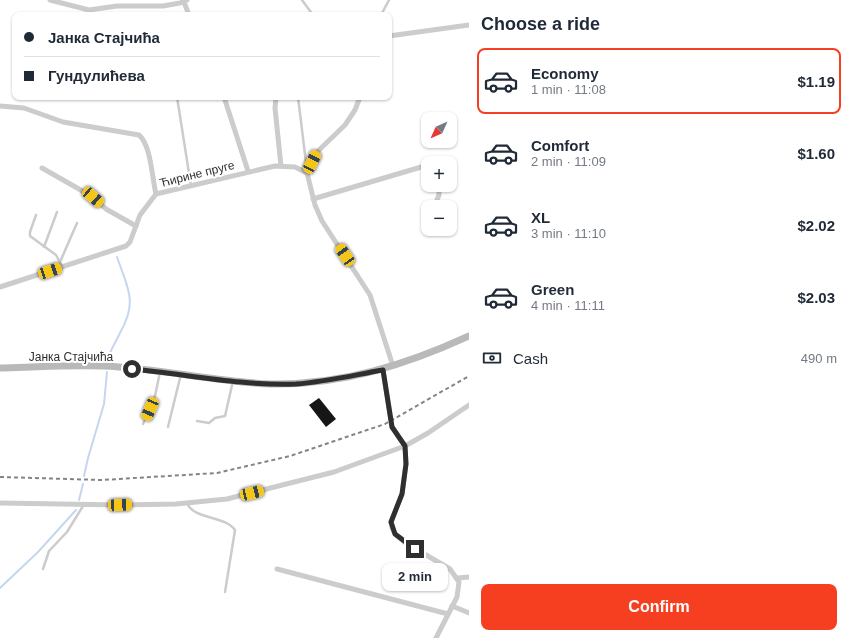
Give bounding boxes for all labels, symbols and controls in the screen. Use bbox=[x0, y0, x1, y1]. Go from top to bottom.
text: Choose a ride bbox=[481, 14, 600, 34]
text: Јанка Стајчића bbox=[48, 29, 160, 46]
icon: car bbox=[483, 63, 519, 99]
text: Economy bbox=[531, 65, 599, 82]
text: Гундулићева bbox=[48, 67, 145, 84]
text: $1.19 bbox=[797, 73, 835, 90]
text: 1 min · 11:08 bbox=[531, 82, 606, 97]
north arrow bbox=[421, 112, 457, 148]
map controls bbox=[421, 112, 457, 236]
icon: car bbox=[483, 135, 519, 171]
text: Comfort bbox=[531, 137, 589, 154]
text: $1.60 bbox=[797, 145, 835, 162]
car bbox=[301, 149, 323, 175]
text: 2 min · 11:09 bbox=[531, 154, 606, 169]
button: + bbox=[421, 156, 457, 192]
street label: Ћирине пруге bbox=[158, 158, 236, 190]
car bbox=[80, 185, 106, 209]
button: − bbox=[421, 200, 457, 236]
icon: car bbox=[483, 207, 519, 243]
text: XL bbox=[531, 209, 550, 226]
text: $2.02 bbox=[797, 217, 835, 234]
text: 3 min · 11:10 bbox=[531, 226, 606, 241]
car bbox=[333, 242, 357, 268]
car bbox=[37, 262, 63, 280]
icon: car bbox=[483, 279, 519, 315]
text: Green bbox=[531, 281, 574, 298]
text: $2.03 bbox=[797, 289, 835, 306]
text: 4 min · 11:11 bbox=[531, 298, 605, 313]
icon: cash bbox=[481, 347, 503, 369]
street label: Јанка Стајчића bbox=[29, 350, 114, 364]
text: Cash bbox=[513, 350, 548, 367]
text: 490 m bbox=[801, 351, 837, 366]
route start bbox=[123, 360, 141, 378]
car bbox=[140, 396, 160, 422]
car bbox=[239, 484, 265, 502]
car bbox=[108, 499, 132, 511]
route end bbox=[406, 540, 424, 558]
callout: 2 min bbox=[382, 563, 448, 591]
text: 2 min bbox=[398, 569, 432, 584]
button: Confirm bbox=[481, 584, 837, 630]

